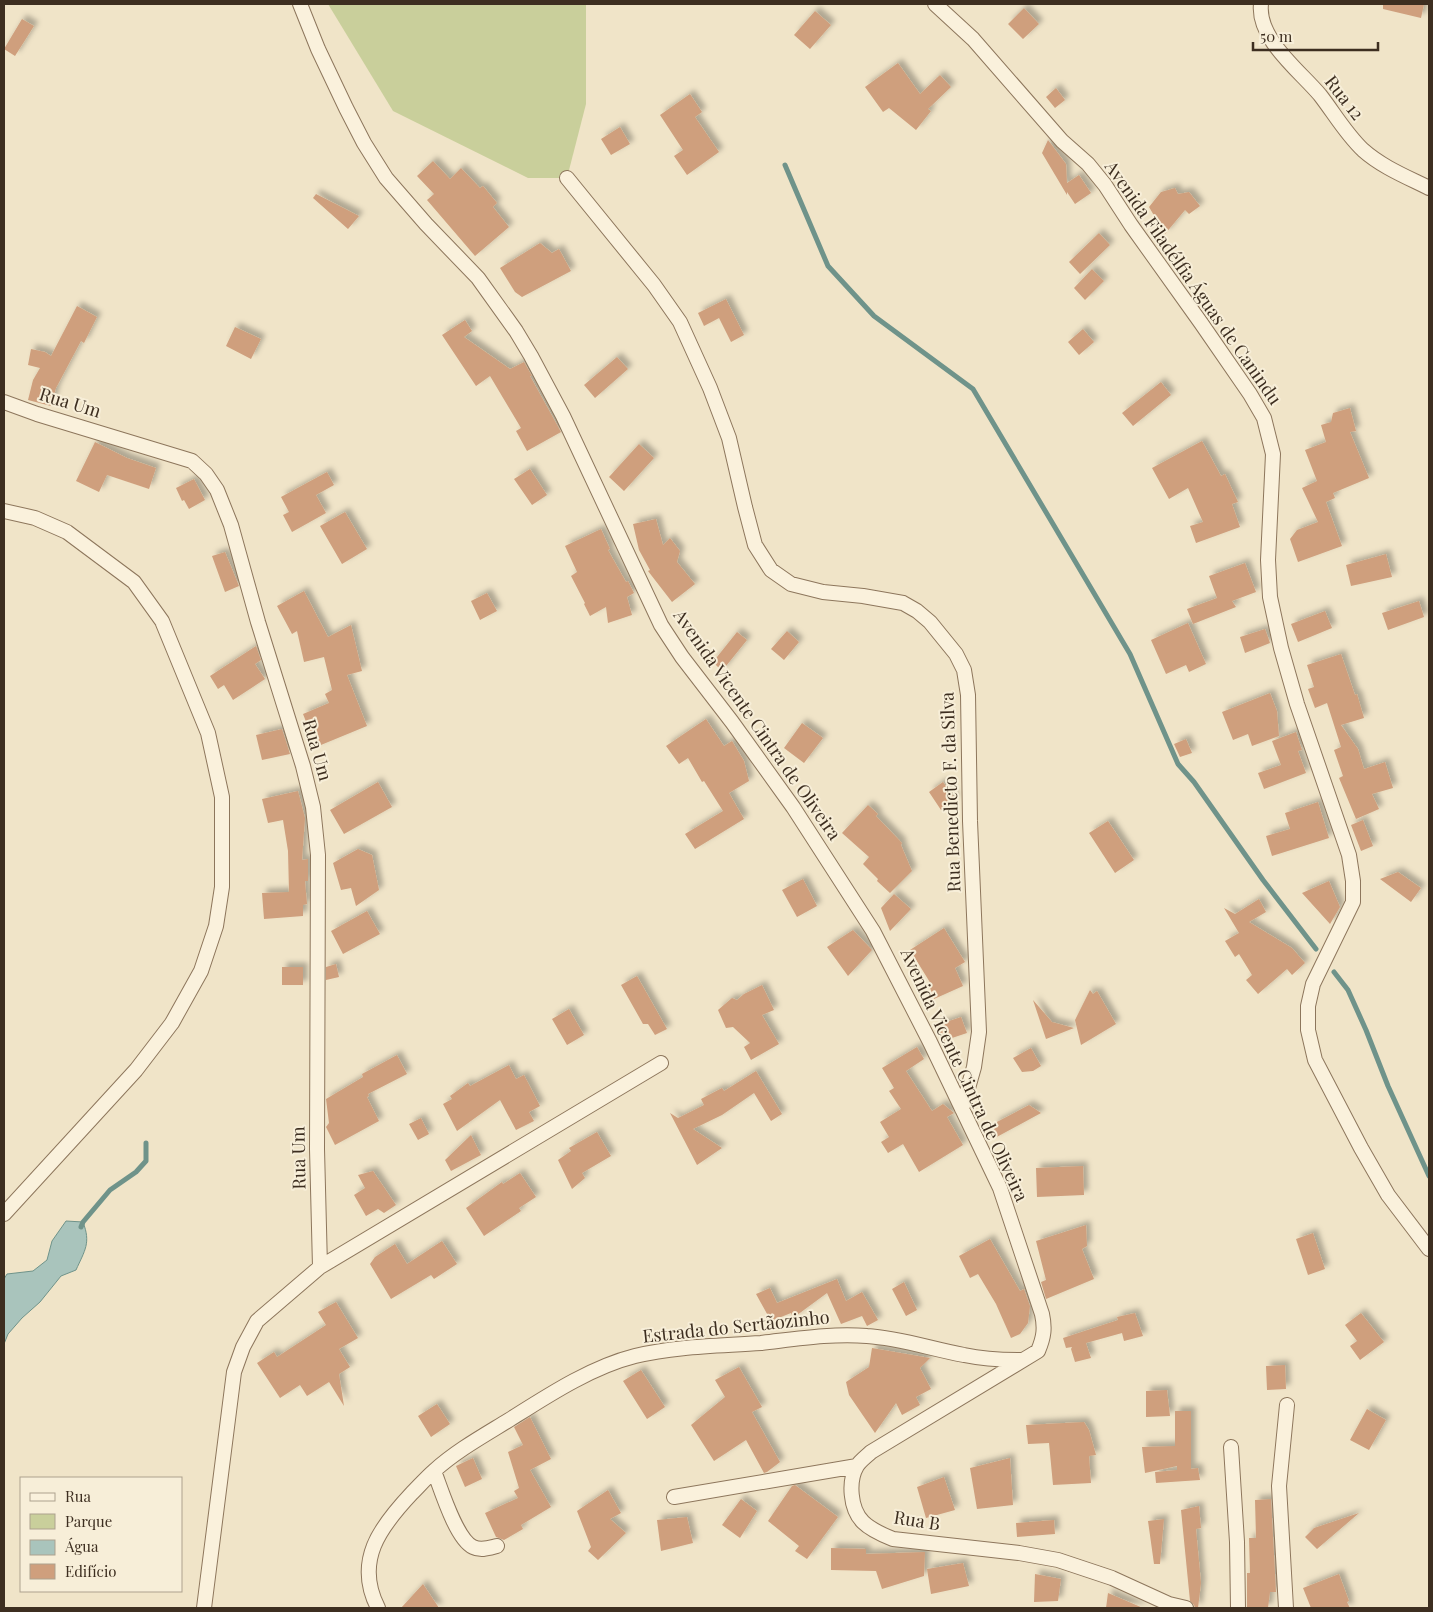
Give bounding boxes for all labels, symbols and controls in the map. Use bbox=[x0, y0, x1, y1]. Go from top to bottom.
scale bar bbox=[1253, 20, 1378, 52]
text: 50 m bbox=[1260, 26, 1293, 46]
street label: Rua 12 bbox=[1320, 70, 1370, 125]
street label: Avenida Filadélfia Águas de Canindu bbox=[1099, 155, 1288, 410]
street label: Rua Um bbox=[36, 381, 104, 423]
street label: Avenida Vicente Cintra de Oliveira bbox=[668, 603, 847, 845]
street label: Rua Benedicto F. da Silva bbox=[935, 691, 965, 893]
street label: Rua Um bbox=[298, 716, 338, 783]
street label: Avenida Vicente Cintra de Oliveira bbox=[895, 943, 1034, 1205]
street label: Rua Um bbox=[285, 1126, 311, 1190]
street label: Estrada do Sertãozinho bbox=[641, 1304, 831, 1348]
legend bbox=[20, 1477, 182, 1592]
text: Rua bbox=[65, 1486, 91, 1506]
street label: Rua B bbox=[892, 1505, 942, 1536]
text: Parque bbox=[65, 1511, 112, 1531]
text: Água bbox=[64, 1536, 99, 1556]
text: Edifício bbox=[65, 1561, 117, 1581]

